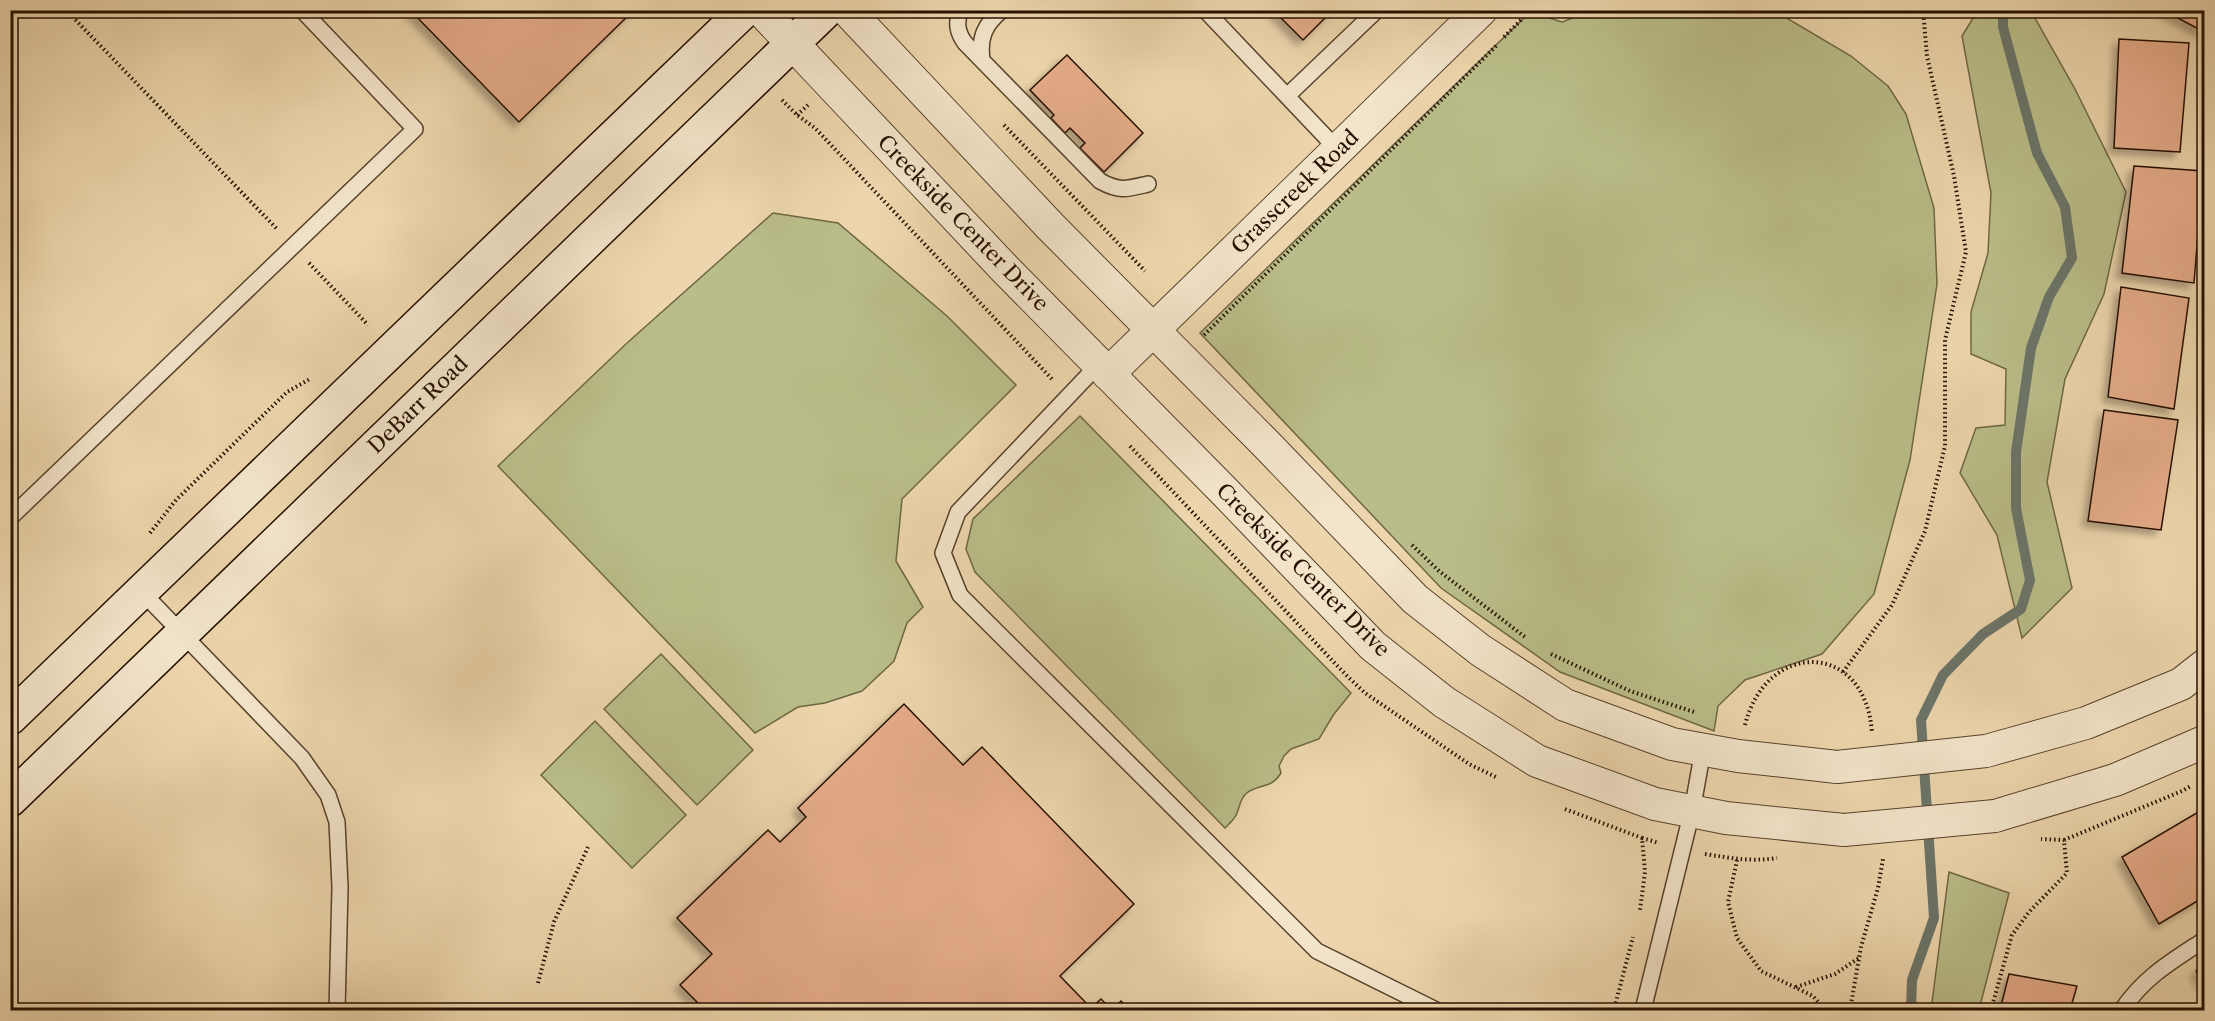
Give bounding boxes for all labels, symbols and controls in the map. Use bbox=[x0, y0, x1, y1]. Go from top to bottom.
street label: Grasscreek Road bbox=[1226, 124, 1364, 259]
street label: Creekside Center Drive bbox=[873, 129, 1054, 316]
street label: DeBarr Road bbox=[363, 351, 473, 458]
street label: Creekside Center Drive bbox=[1211, 478, 1395, 662]

